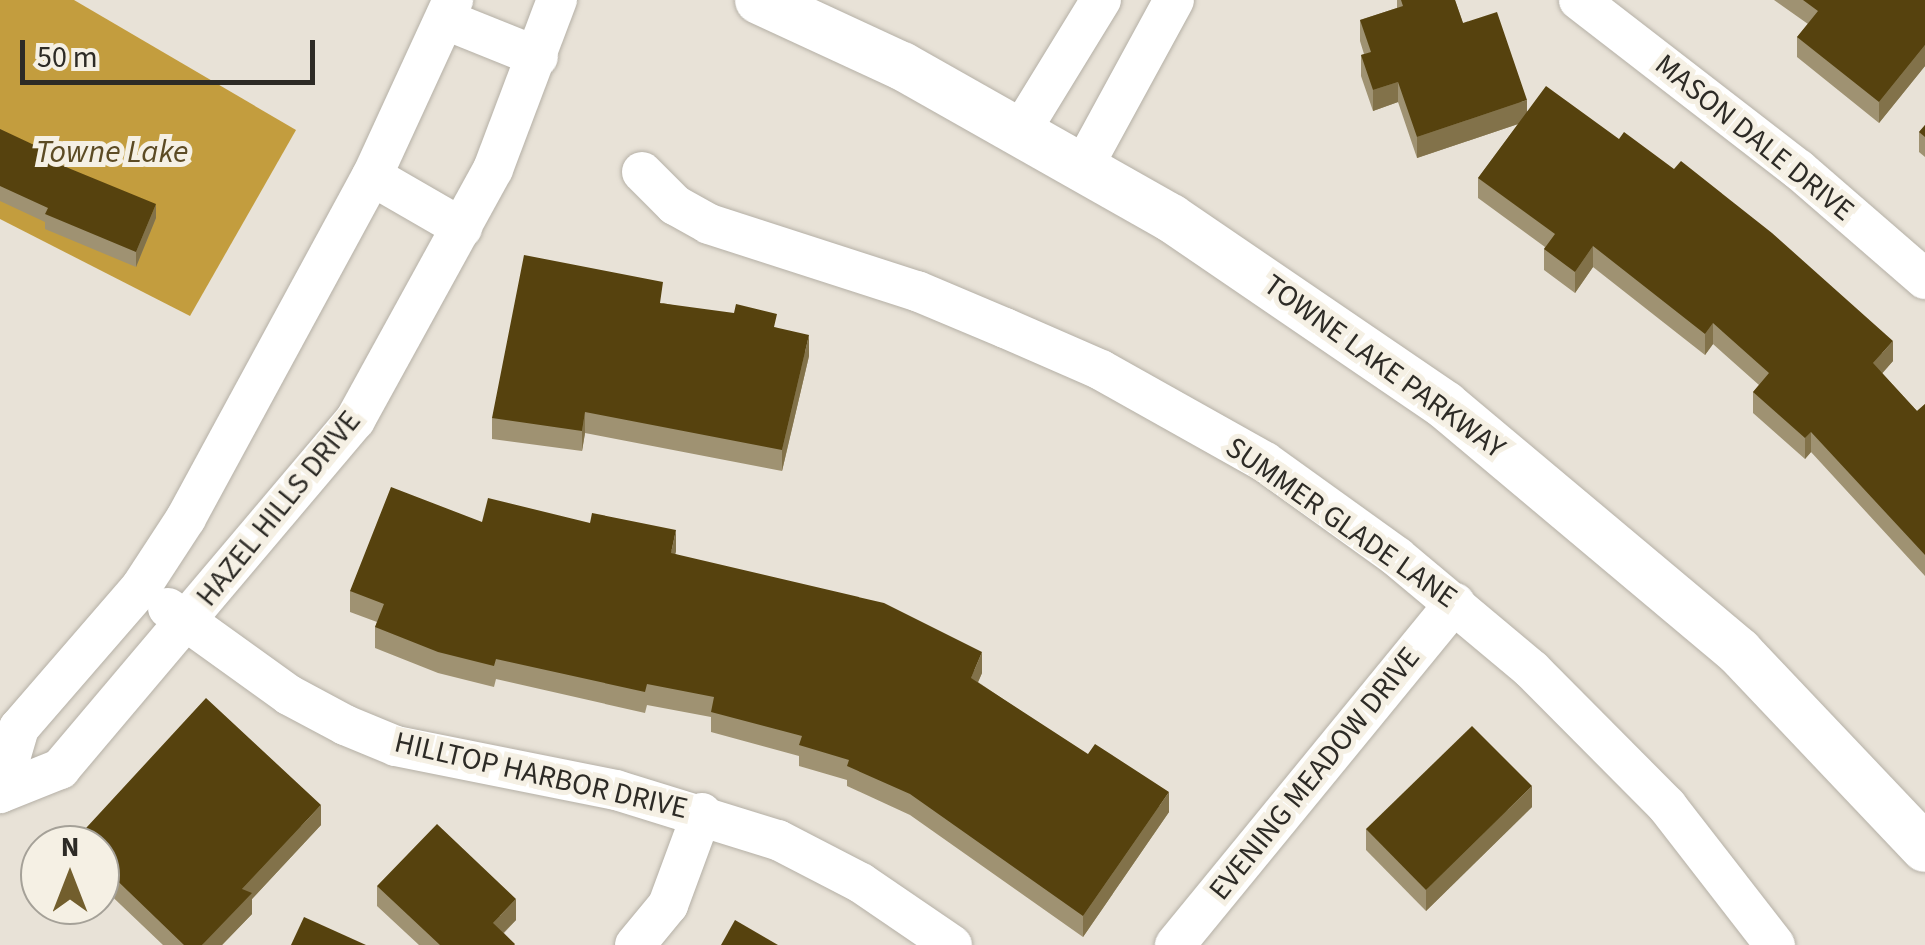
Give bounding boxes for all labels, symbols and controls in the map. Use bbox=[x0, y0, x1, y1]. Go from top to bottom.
scale bar bbox=[25, 20, 320, 82]
text: 50 m bbox=[37, 36, 98, 79]
street label: MASON DALE DRIVE bbox=[1647, 47, 1861, 229]
water label: Towne Lake bbox=[36, 133, 188, 171]
street label: TOWNE LAKE PARKWAY bbox=[1256, 267, 1512, 467]
street label: HAZEL HILLS DRIVE bbox=[189, 404, 369, 614]
street label: SUMMER GLADE LANE bbox=[1219, 430, 1463, 616]
street label: EVENING MEADOW DRIVE bbox=[1202, 640, 1428, 908]
street label: HILLTOP HARBOR DRIVE bbox=[391, 725, 691, 827]
north arrow bbox=[20, 825, 120, 925]
text: N bbox=[61, 827, 79, 867]

